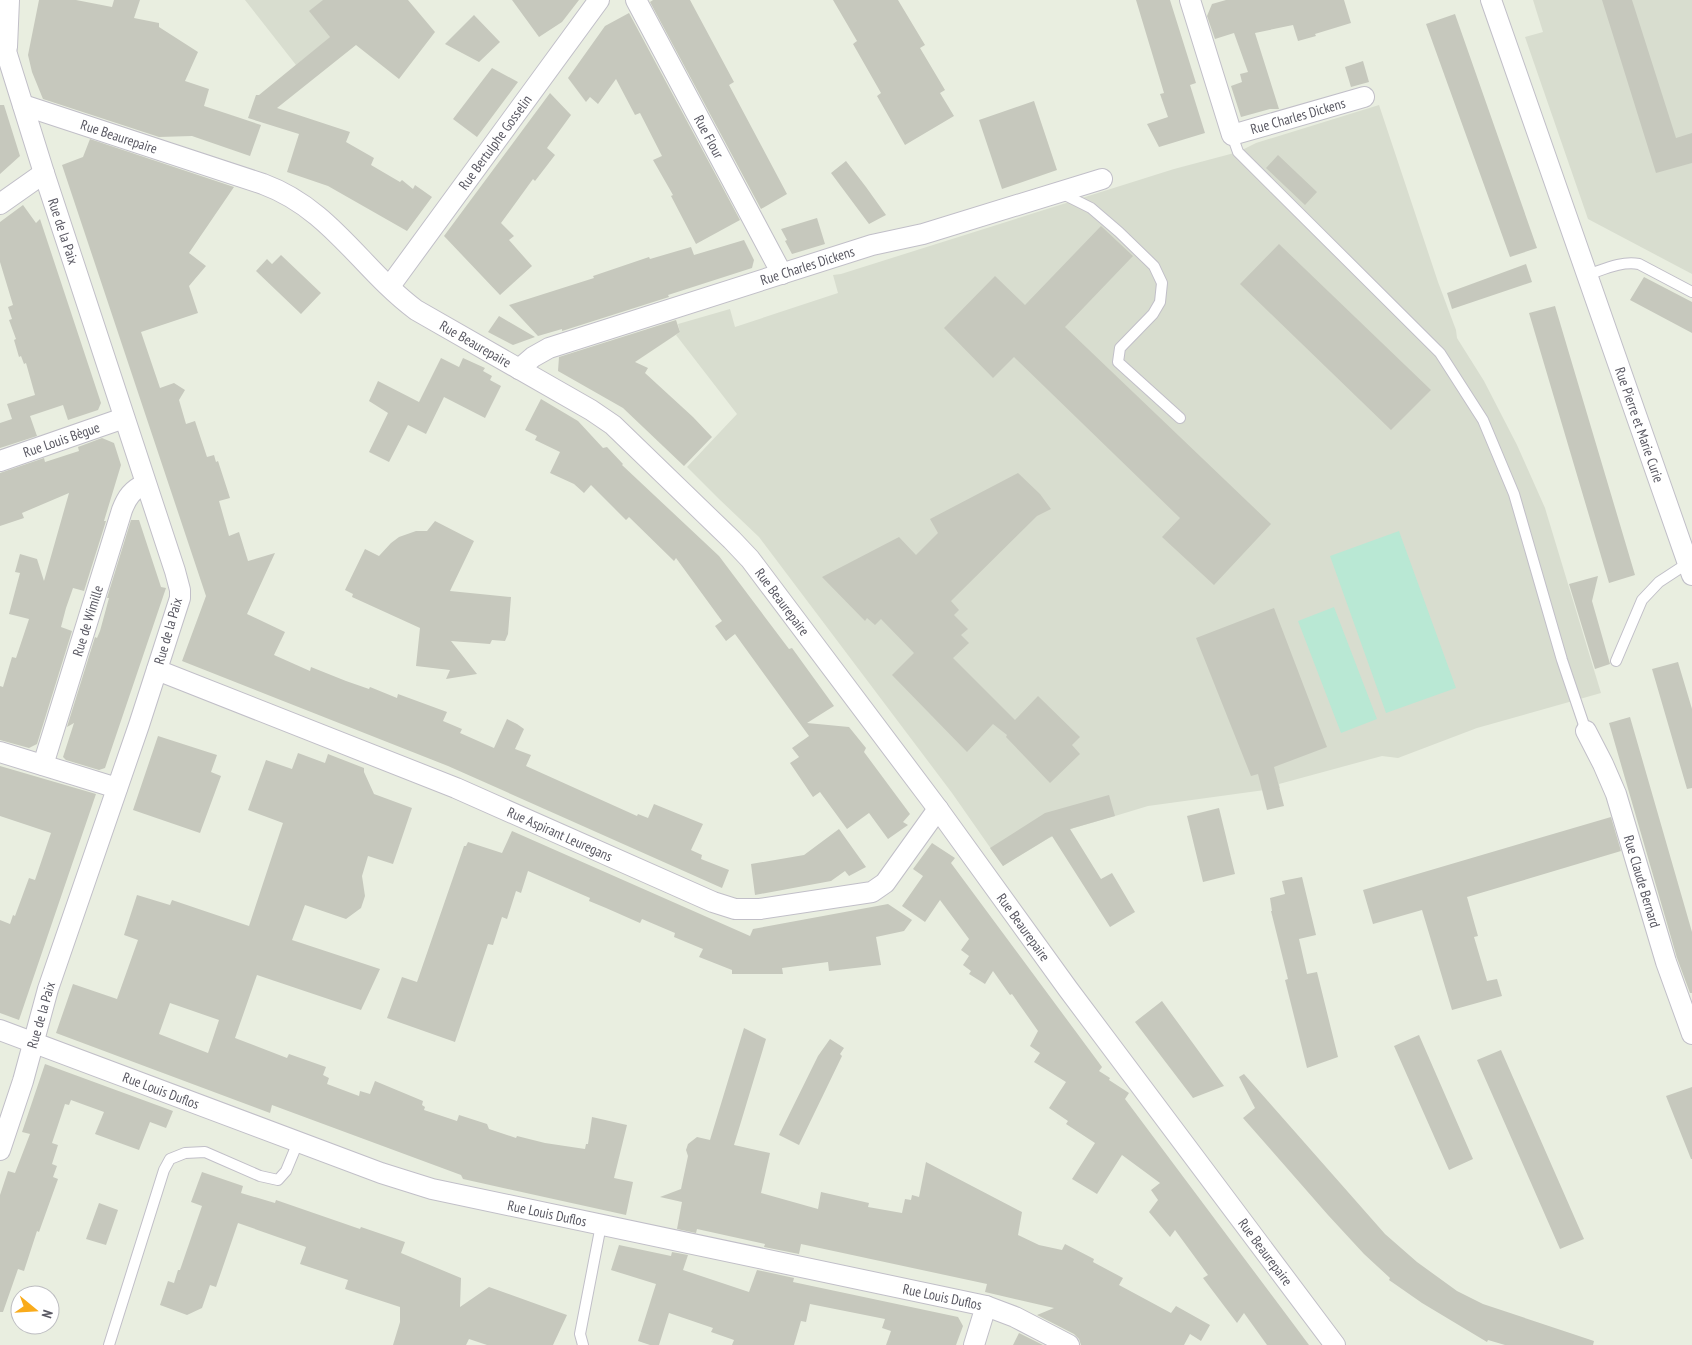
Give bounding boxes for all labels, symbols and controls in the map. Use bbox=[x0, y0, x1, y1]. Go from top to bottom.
street label: Rue Bertulphe Gosselin bbox=[454, 91, 536, 193]
street label: Rue Charles Dickens bbox=[1248, 94, 1348, 138]
street label: Rue Flour bbox=[690, 112, 728, 162]
street label: Rue Beaurepaire bbox=[78, 116, 160, 158]
street label: Rue de la Paix bbox=[44, 196, 83, 267]
street label: Rue Charles Dickens bbox=[758, 242, 857, 289]
street label: Rue Beaurepaire bbox=[436, 316, 515, 372]
street label: Rue Pierre et Marie Curie bbox=[1611, 365, 1668, 485]
street label: Rue Louis Bègue bbox=[21, 418, 102, 461]
street label: Rue Beaurepaire bbox=[751, 565, 814, 639]
street label: Rue de Wimille bbox=[68, 583, 107, 658]
street label: Rue de la Paix bbox=[150, 595, 186, 666]
street label: Rue Aspirant Leuregans bbox=[504, 803, 615, 865]
street label: Rue Claude Bernard bbox=[1620, 833, 1664, 930]
street label: Rue Beaurepaire bbox=[993, 890, 1054, 965]
street label: Rue de la Paix bbox=[23, 979, 59, 1050]
street label: Rue Louis Duflos bbox=[120, 1068, 202, 1113]
street label: Rue Louis Duflos bbox=[506, 1196, 589, 1230]
street label: Rue Beaurepaire bbox=[1234, 1215, 1297, 1290]
street label: Rue Louis Duflos bbox=[901, 1280, 984, 1314]
north arrow bbox=[10, 1285, 60, 1335]
text: N bbox=[38, 1308, 57, 1320]

